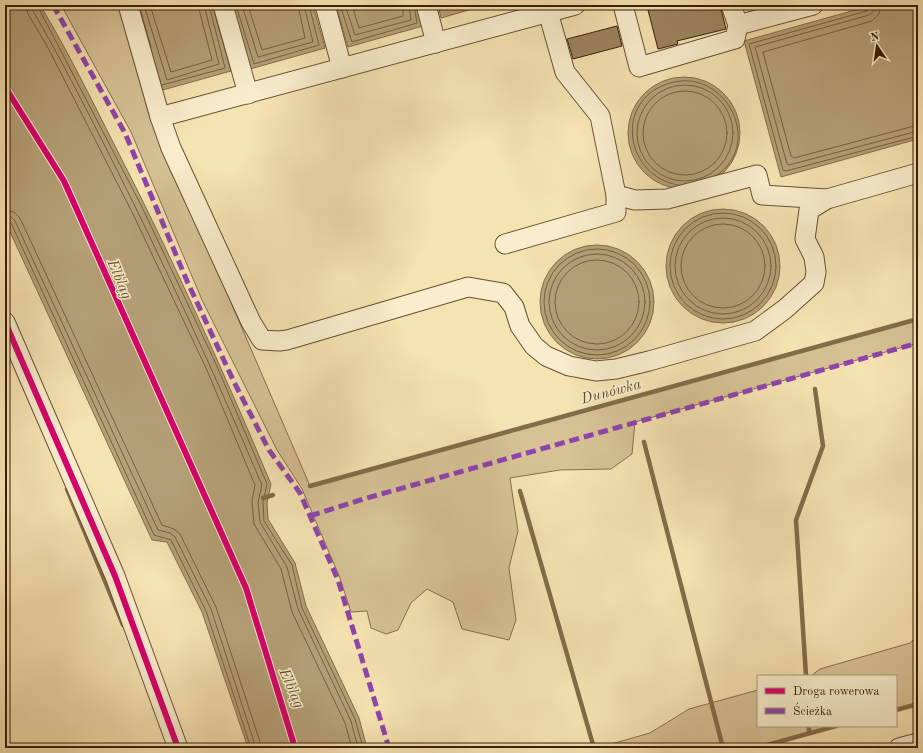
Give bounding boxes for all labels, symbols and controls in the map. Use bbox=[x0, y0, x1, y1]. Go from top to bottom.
north arrow bbox=[857, 26, 897, 66]
text: N bbox=[870, 31, 881, 44]
water label: Elbląg bbox=[103, 257, 134, 302]
water label: Dunówka bbox=[579, 377, 643, 408]
water label: Elbląg bbox=[275, 666, 306, 711]
legend bbox=[757, 675, 897, 727]
text: Droga rowerowa bbox=[793, 686, 880, 698]
text: Ścieżka bbox=[793, 702, 832, 718]

